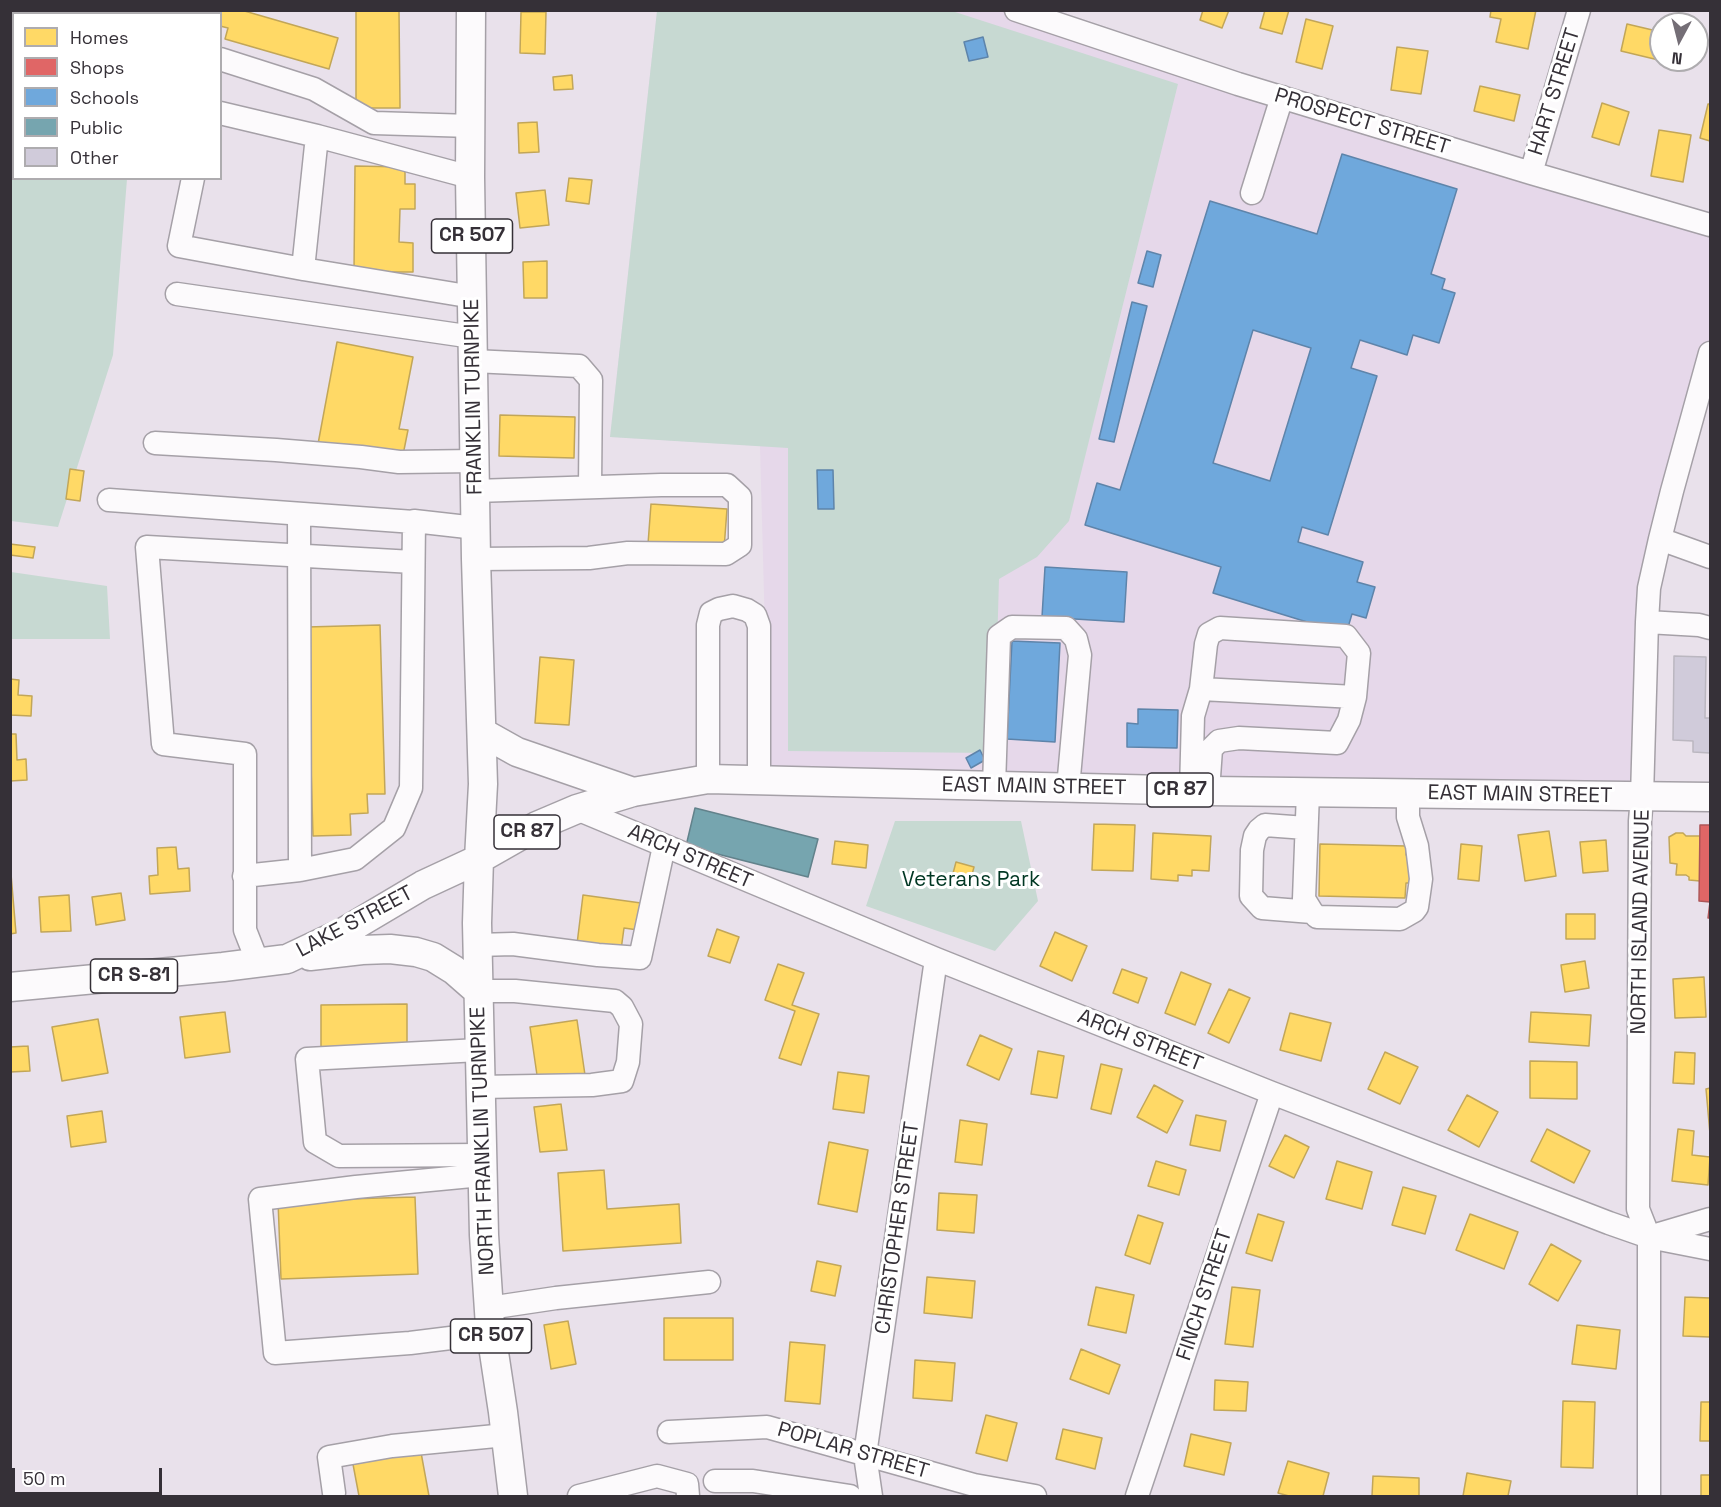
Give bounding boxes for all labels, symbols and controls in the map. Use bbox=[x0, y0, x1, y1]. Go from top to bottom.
legend bbox=[12, 12, 222, 180]
north arrow bbox=[1649, 12, 1709, 72]
street label: HART STREET bbox=[1524, 25, 1586, 159]
text: Homes bbox=[70, 26, 129, 49]
text: N bbox=[1670, 47, 1684, 69]
text: Shops bbox=[70, 56, 124, 79]
street label: PROSPECT STREET bbox=[1271, 83, 1453, 161]
text: Schools bbox=[70, 86, 139, 109]
text: Public bbox=[70, 116, 123, 139]
text: Other bbox=[70, 146, 119, 169]
road number: CR 507 bbox=[432, 219, 512, 253]
street label: FRANKLIN TURNPIKE bbox=[460, 299, 488, 495]
street label: EAST MAIN STREET bbox=[941, 773, 1127, 801]
road number: CR 87 bbox=[1147, 773, 1213, 807]
street label: EAST MAIN STREET bbox=[1427, 781, 1613, 809]
street label: NORTH ISLAND AVENUE bbox=[1626, 809, 1656, 1035]
road number: CR 87 bbox=[494, 815, 560, 849]
street label: ARCH STREET bbox=[624, 819, 756, 895]
park label: Veterans Park bbox=[902, 867, 1040, 893]
street label: LAKE STREET bbox=[292, 881, 418, 963]
road number: CR S-81 bbox=[90, 959, 178, 993]
street label: ARCH STREET bbox=[1074, 1004, 1206, 1078]
street label: NORTH FRANKLIN TURNPIKE bbox=[466, 1006, 500, 1276]
street label: CHRISTOPHER STREET bbox=[871, 1120, 925, 1336]
street label: FINCH STREET bbox=[1172, 1226, 1238, 1364]
road number: CR 507 bbox=[450, 1319, 532, 1353]
street label: POPLAR STREET bbox=[774, 1417, 932, 1485]
scale bar bbox=[15, 1456, 165, 1494]
text: 50 m bbox=[23, 1467, 65, 1490]

